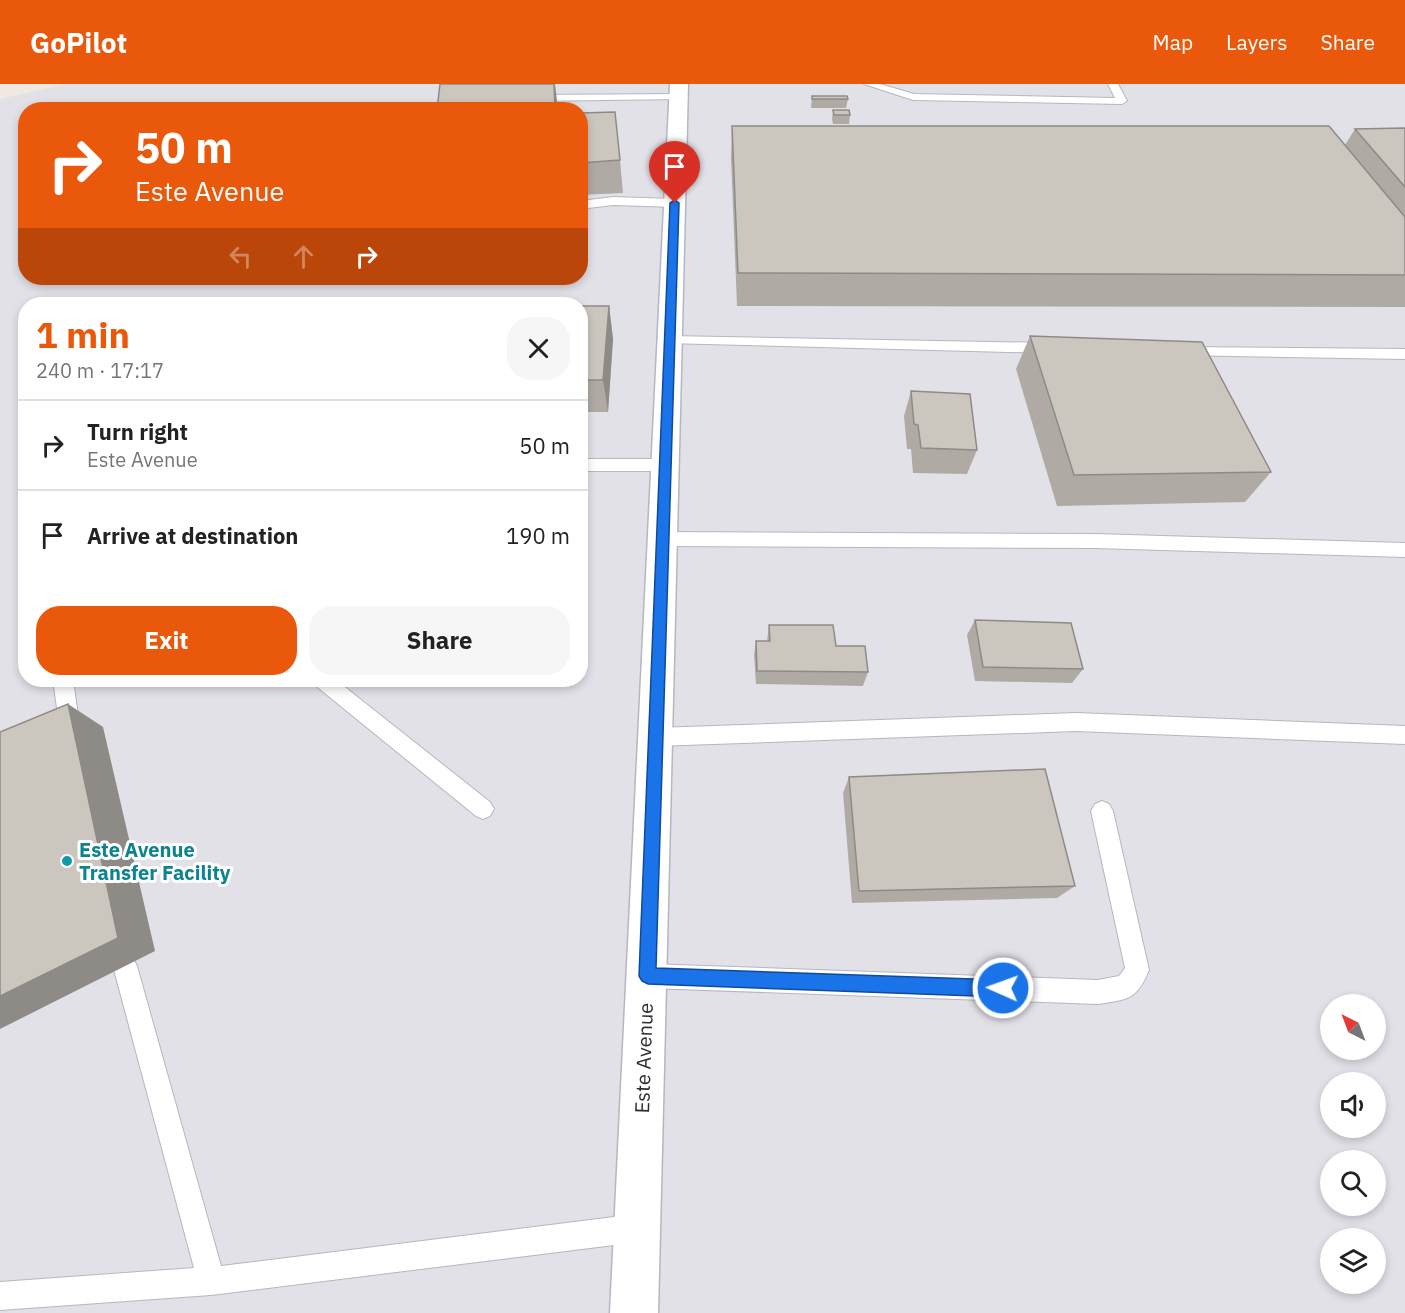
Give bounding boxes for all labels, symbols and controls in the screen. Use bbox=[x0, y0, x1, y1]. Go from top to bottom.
text: GoPilot bbox=[30, 24, 127, 61]
text: Map bbox=[1153, 28, 1193, 56]
text: Layers bbox=[1226, 28, 1288, 56]
text: Share bbox=[1321, 28, 1375, 56]
text: 50 m bbox=[135, 120, 233, 175]
icon: right bbox=[36, 126, 114, 204]
pin bbox=[649, 141, 700, 203]
icon: arrive bbox=[658, 150, 691, 183]
text: Este Avenue bbox=[135, 173, 284, 208]
icon: left bbox=[224, 240, 257, 273]
icon: ahead bbox=[287, 240, 320, 273]
icon: right bbox=[350, 240, 383, 273]
text: 1 min bbox=[36, 311, 130, 358]
button: close bbox=[507, 317, 570, 380]
text: 240 m · 17:17 bbox=[36, 357, 164, 384]
text: Turn right bbox=[87, 417, 188, 446]
icon: right bbox=[36, 429, 69, 462]
text: 50 m bbox=[519, 431, 570, 460]
text: Este Avenue bbox=[87, 446, 198, 473]
icon: arrive bbox=[36, 519, 69, 552]
text: Arrive at destination bbox=[87, 521, 298, 550]
text: 190 m bbox=[506, 521, 570, 550]
button: Exit bbox=[36, 606, 297, 675]
button: Share bbox=[309, 606, 570, 675]
place label: Este Avenue Transfer Facility bbox=[79, 836, 231, 886]
marker: Este Avenue Transfer Facility bbox=[60, 854, 74, 868]
position arrow bbox=[971, 956, 1035, 1020]
north arrow bbox=[1320, 994, 1386, 1060]
map controls bbox=[1320, 994, 1386, 1294]
street label: Este Avenue bbox=[628, 1002, 659, 1114]
button: sound bbox=[1320, 1072, 1386, 1138]
button: search bbox=[1320, 1150, 1386, 1216]
button: layers bbox=[1320, 1228, 1386, 1294]

